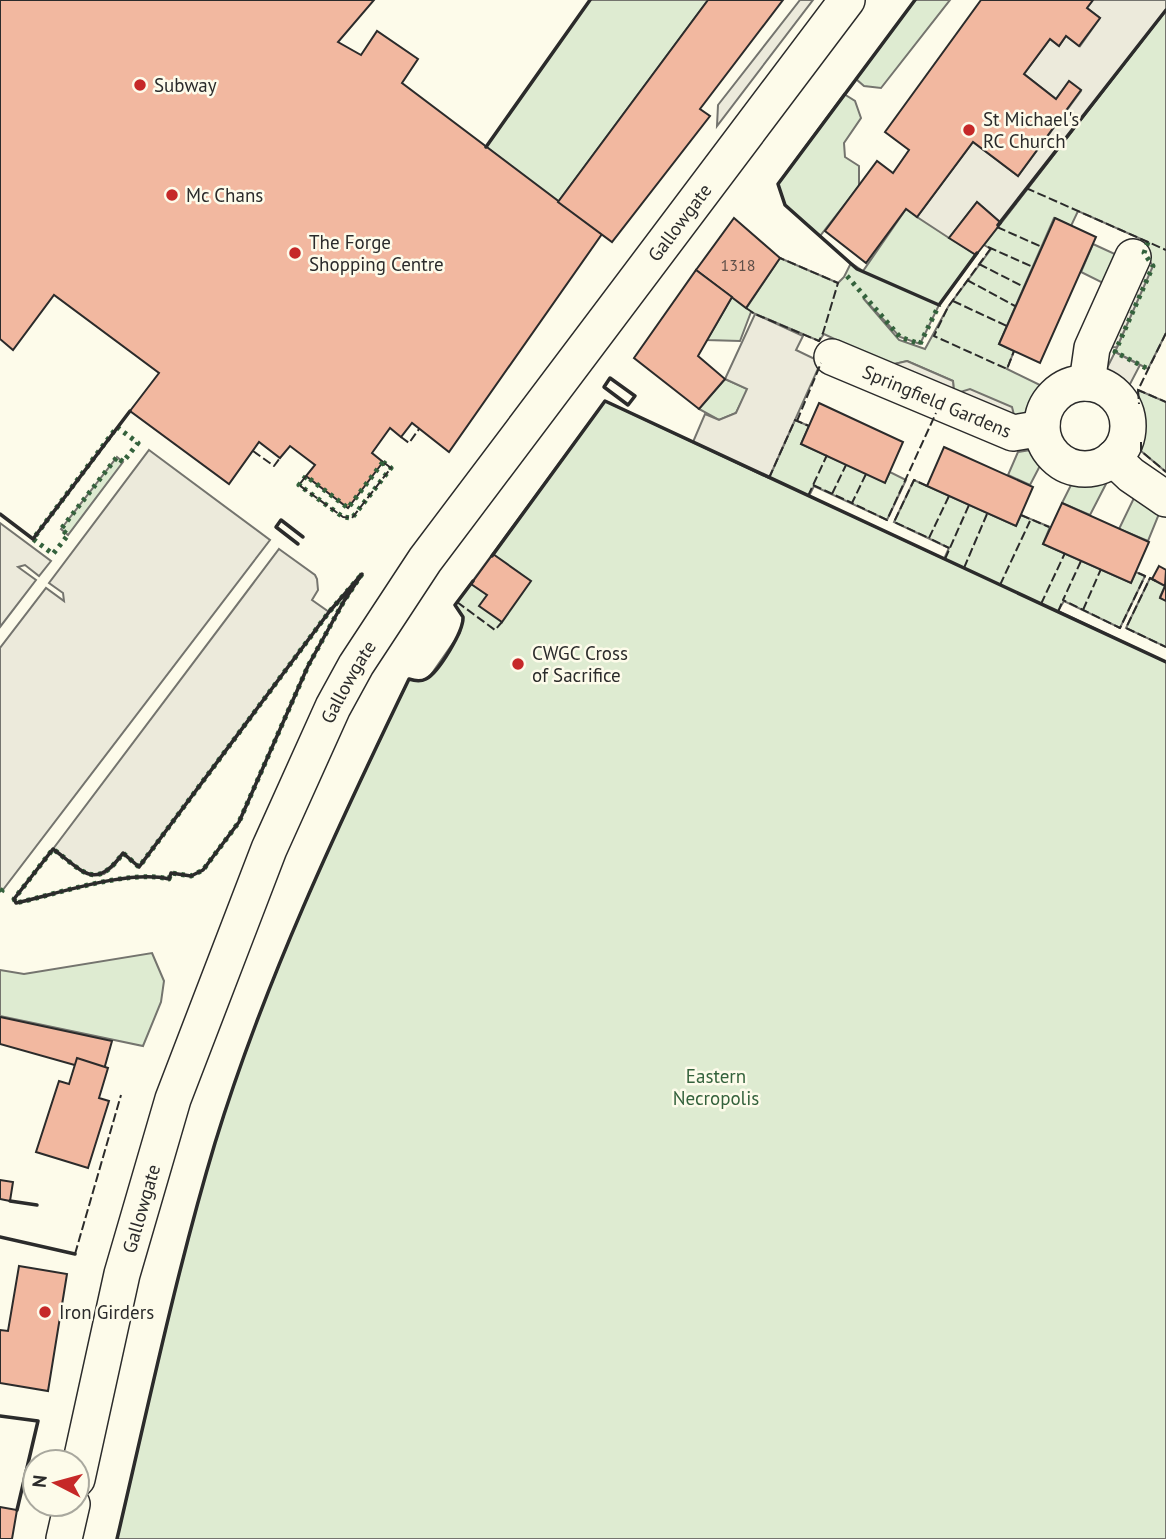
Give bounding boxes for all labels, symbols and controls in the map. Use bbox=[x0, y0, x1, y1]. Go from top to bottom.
place label: Subway bbox=[154, 73, 217, 97]
marker: Subway bbox=[132, 77, 148, 93]
place label: St Michael's RC Church bbox=[983, 107, 1079, 153]
marker: St Michael's RC Church bbox=[961, 122, 977, 138]
street label: Gallowgate bbox=[642, 179, 717, 266]
place label: Mc Chans bbox=[186, 183, 263, 207]
marker: Mc Chans bbox=[164, 187, 180, 203]
place label: The Forge Shopping Centre bbox=[309, 230, 444, 276]
marker: The Forge Shopping Centre bbox=[287, 245, 303, 261]
house number: 1318 bbox=[721, 255, 755, 275]
street label: Springfield Gardens bbox=[859, 359, 1015, 443]
street label: Gallowgate bbox=[315, 636, 381, 727]
place label: CWGC Cross of Sacrifice bbox=[532, 641, 628, 687]
marker: CWGC Cross of Sacrifice bbox=[510, 656, 526, 672]
park label: Eastern Necropolis bbox=[673, 1064, 759, 1110]
street label: Gallowgate bbox=[117, 1161, 165, 1256]
place label: Iron Girders bbox=[59, 1300, 154, 1324]
marker: Iron Girders bbox=[37, 1304, 53, 1320]
north arrow bbox=[21, 1448, 91, 1518]
text: N bbox=[27, 1474, 52, 1489]

